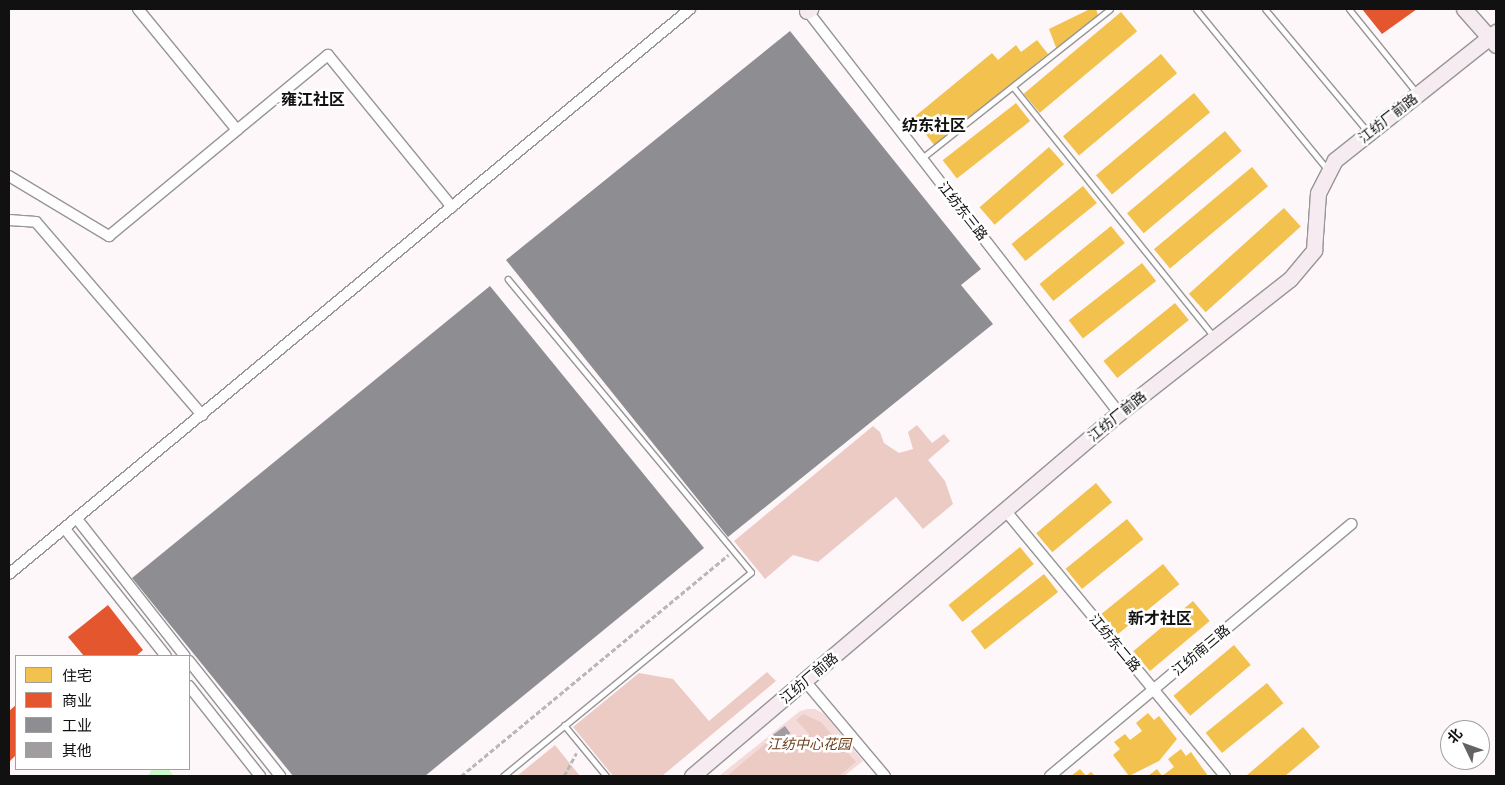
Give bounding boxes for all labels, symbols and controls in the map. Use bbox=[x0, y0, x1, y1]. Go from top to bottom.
district label: 雍江社区 bbox=[281, 89, 345, 109]
street label: 江纺厂前路 bbox=[1355, 90, 1421, 146]
district label: 纺东社区 bbox=[902, 115, 966, 135]
street label: 江纺东三路 bbox=[935, 178, 991, 244]
street label: 江纺厂前路 bbox=[1085, 387, 1149, 445]
district label: 新才社区 bbox=[1128, 608, 1192, 628]
street label: 江纺东二路 bbox=[1086, 611, 1144, 675]
street label: 江纺南三路 bbox=[1169, 621, 1233, 679]
street label: 江纺厂前路 bbox=[777, 649, 841, 707]
legend bbox=[15, 655, 190, 770]
text: 住宅 bbox=[62, 666, 92, 685]
text: 商业 bbox=[62, 691, 92, 710]
text: 工业 bbox=[62, 716, 92, 735]
north arrow bbox=[1440, 720, 1490, 770]
text: 北 bbox=[1443, 724, 1466, 747]
park label: 江纺中心花园 bbox=[767, 736, 851, 752]
text: 其他 bbox=[62, 741, 92, 760]

